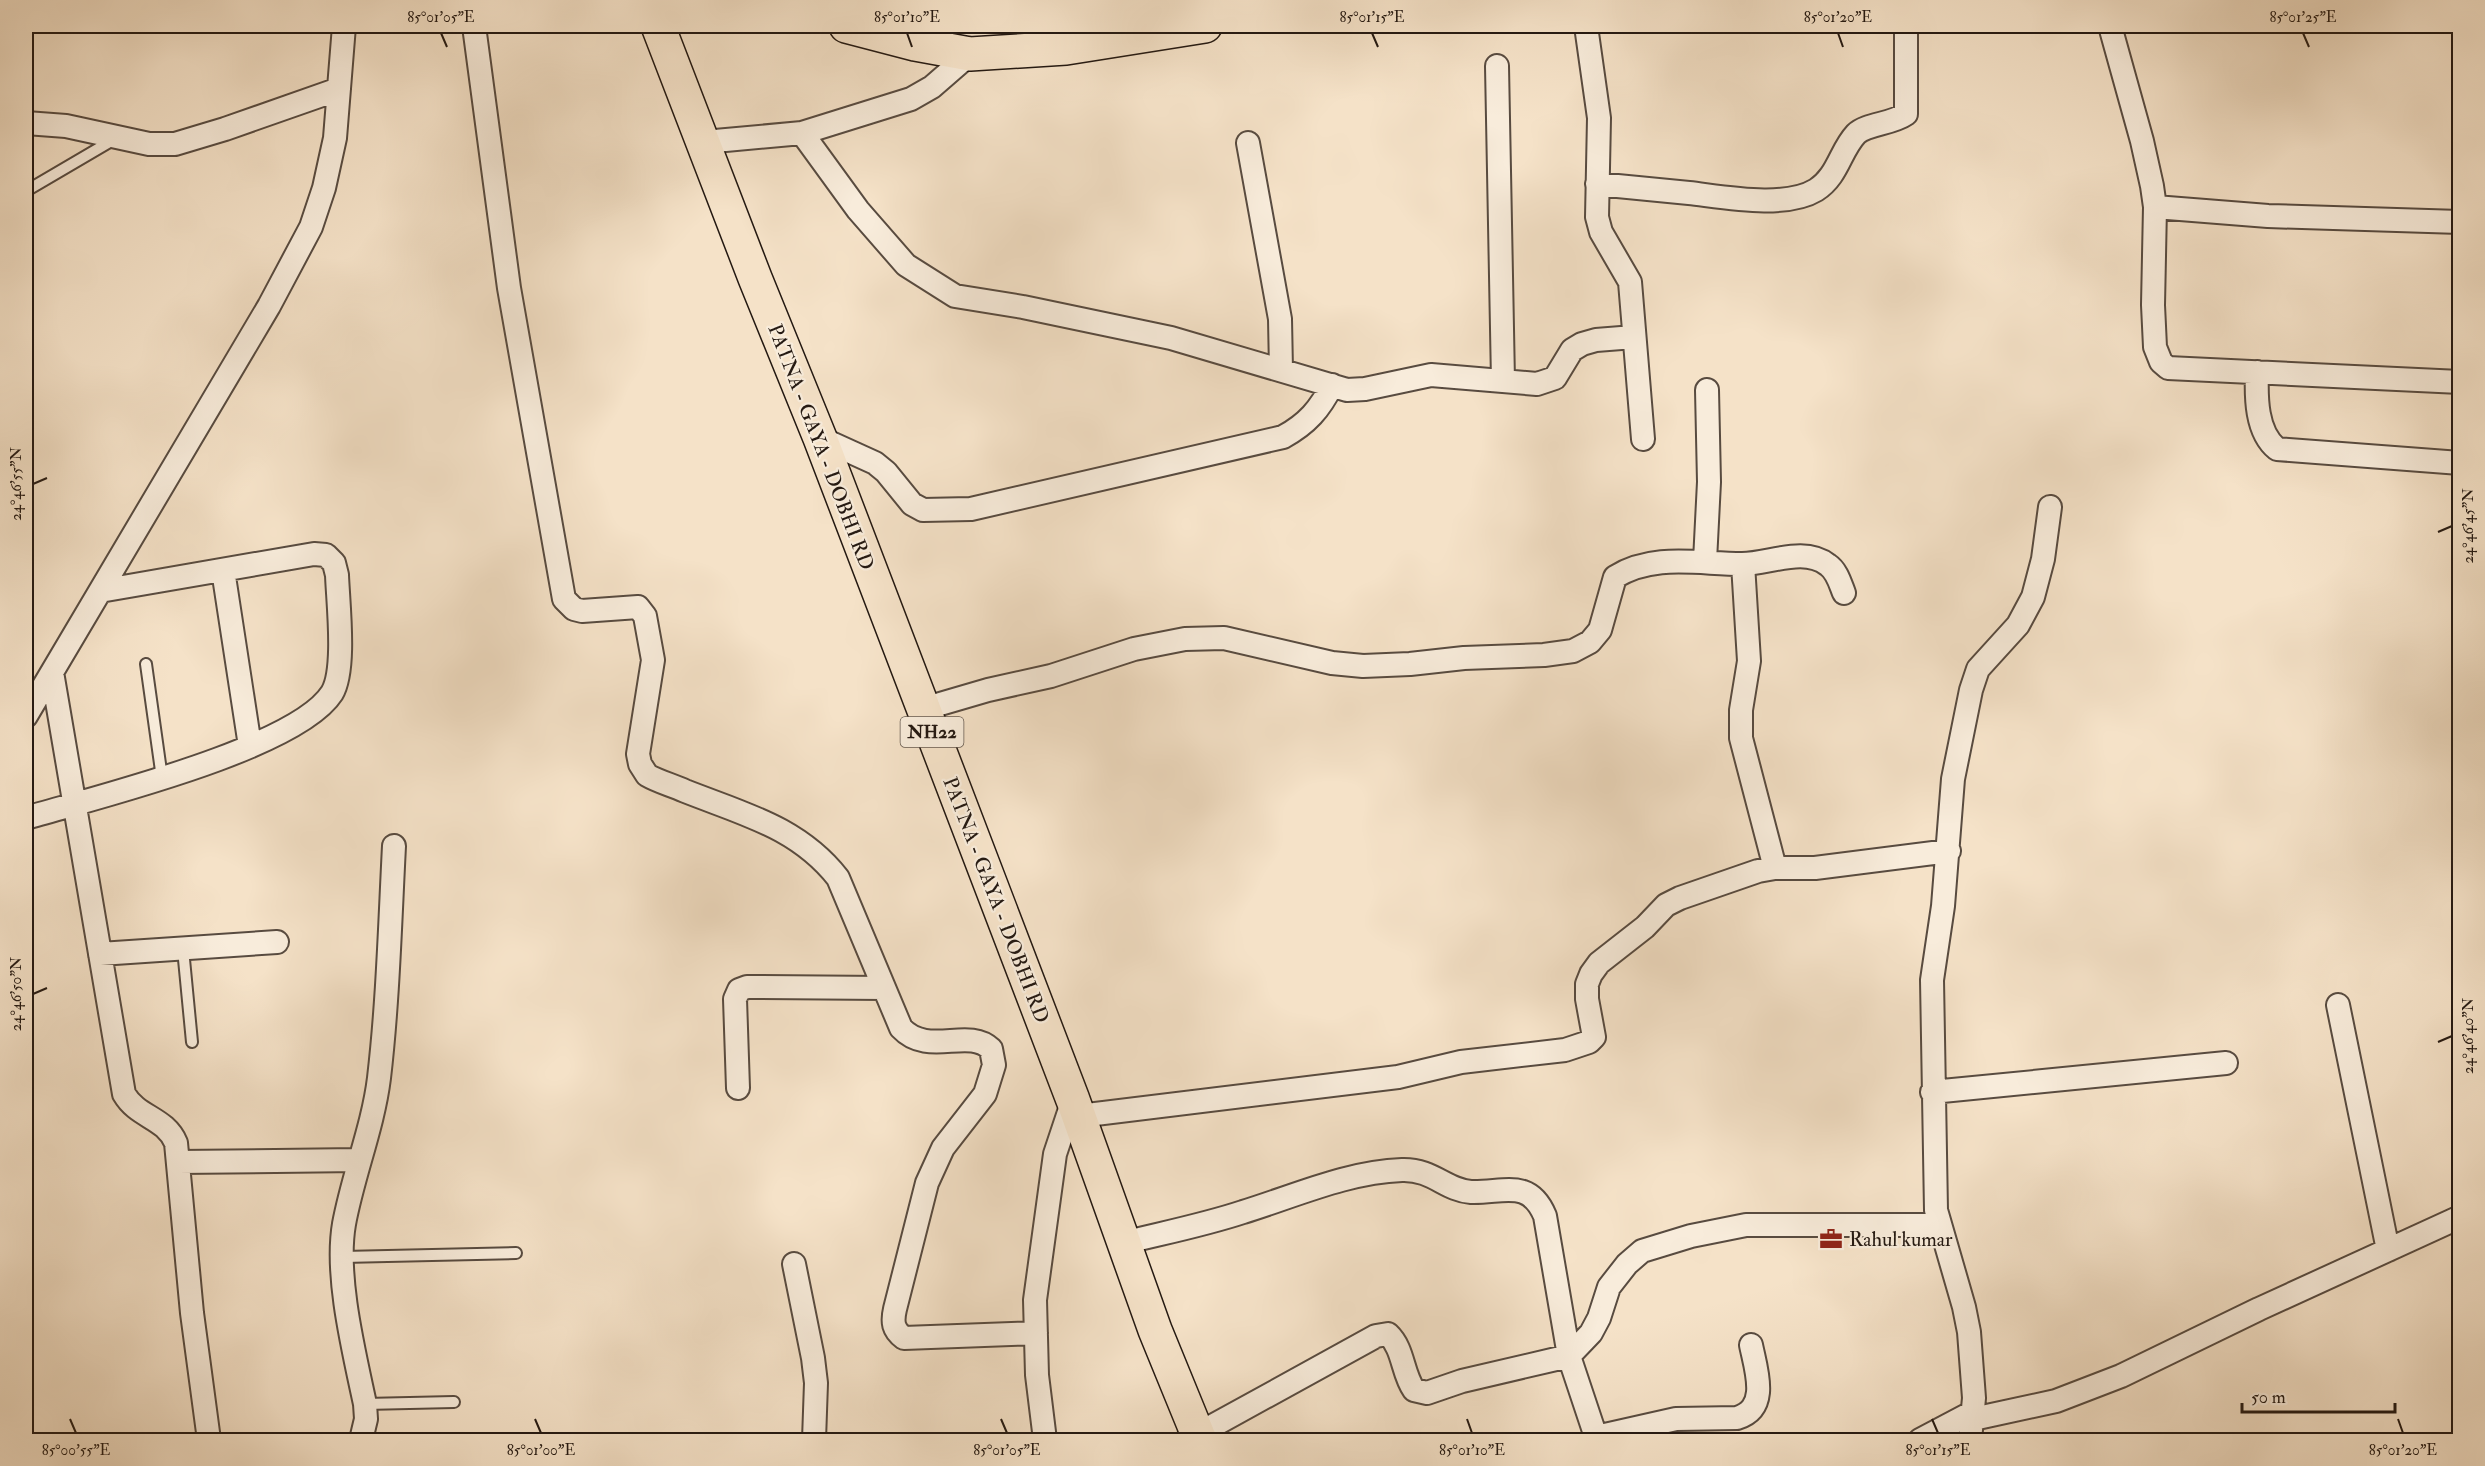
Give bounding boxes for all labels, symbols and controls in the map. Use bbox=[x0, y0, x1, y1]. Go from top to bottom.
text: 85°01'05"E bbox=[407, 8, 475, 27]
text: 85°01'10"E bbox=[874, 8, 940, 27]
text: 85°01'15"E bbox=[1340, 8, 1405, 27]
text: 85°01'20"E bbox=[1804, 8, 1872, 27]
text: 85°01'25"E bbox=[2269, 8, 2337, 27]
street label: PATNA - GAYA - DOBHI RD bbox=[762, 321, 880, 573]
text: 24°46'55"N bbox=[7, 447, 26, 521]
text: 24°46'45"N bbox=[2459, 488, 2478, 564]
road number: NH22 bbox=[900, 717, 964, 747]
street label: PATNA - GAYA - DOBHI RD bbox=[937, 774, 1055, 1026]
text: 24°46'50"N bbox=[7, 956, 26, 1031]
text: 24°46'40"N bbox=[2459, 997, 2478, 1074]
office icon: Rahul kumar bbox=[1818, 1226, 1844, 1252]
place label: Rahul kumar bbox=[1849, 1227, 1953, 1252]
scale bar bbox=[2242, 1376, 2395, 1414]
text: 50 m bbox=[2251, 1386, 2286, 1409]
text: 85°00'55"E bbox=[42, 1441, 111, 1460]
text: 85°01'00"E bbox=[507, 1441, 575, 1460]
text: 85°01'05"E bbox=[973, 1441, 1041, 1460]
text: 85°01'10"E bbox=[1439, 1441, 1505, 1460]
text: 85°01'15"E bbox=[1906, 1441, 1971, 1460]
text: 85°01'20"E bbox=[2369, 1441, 2437, 1460]

